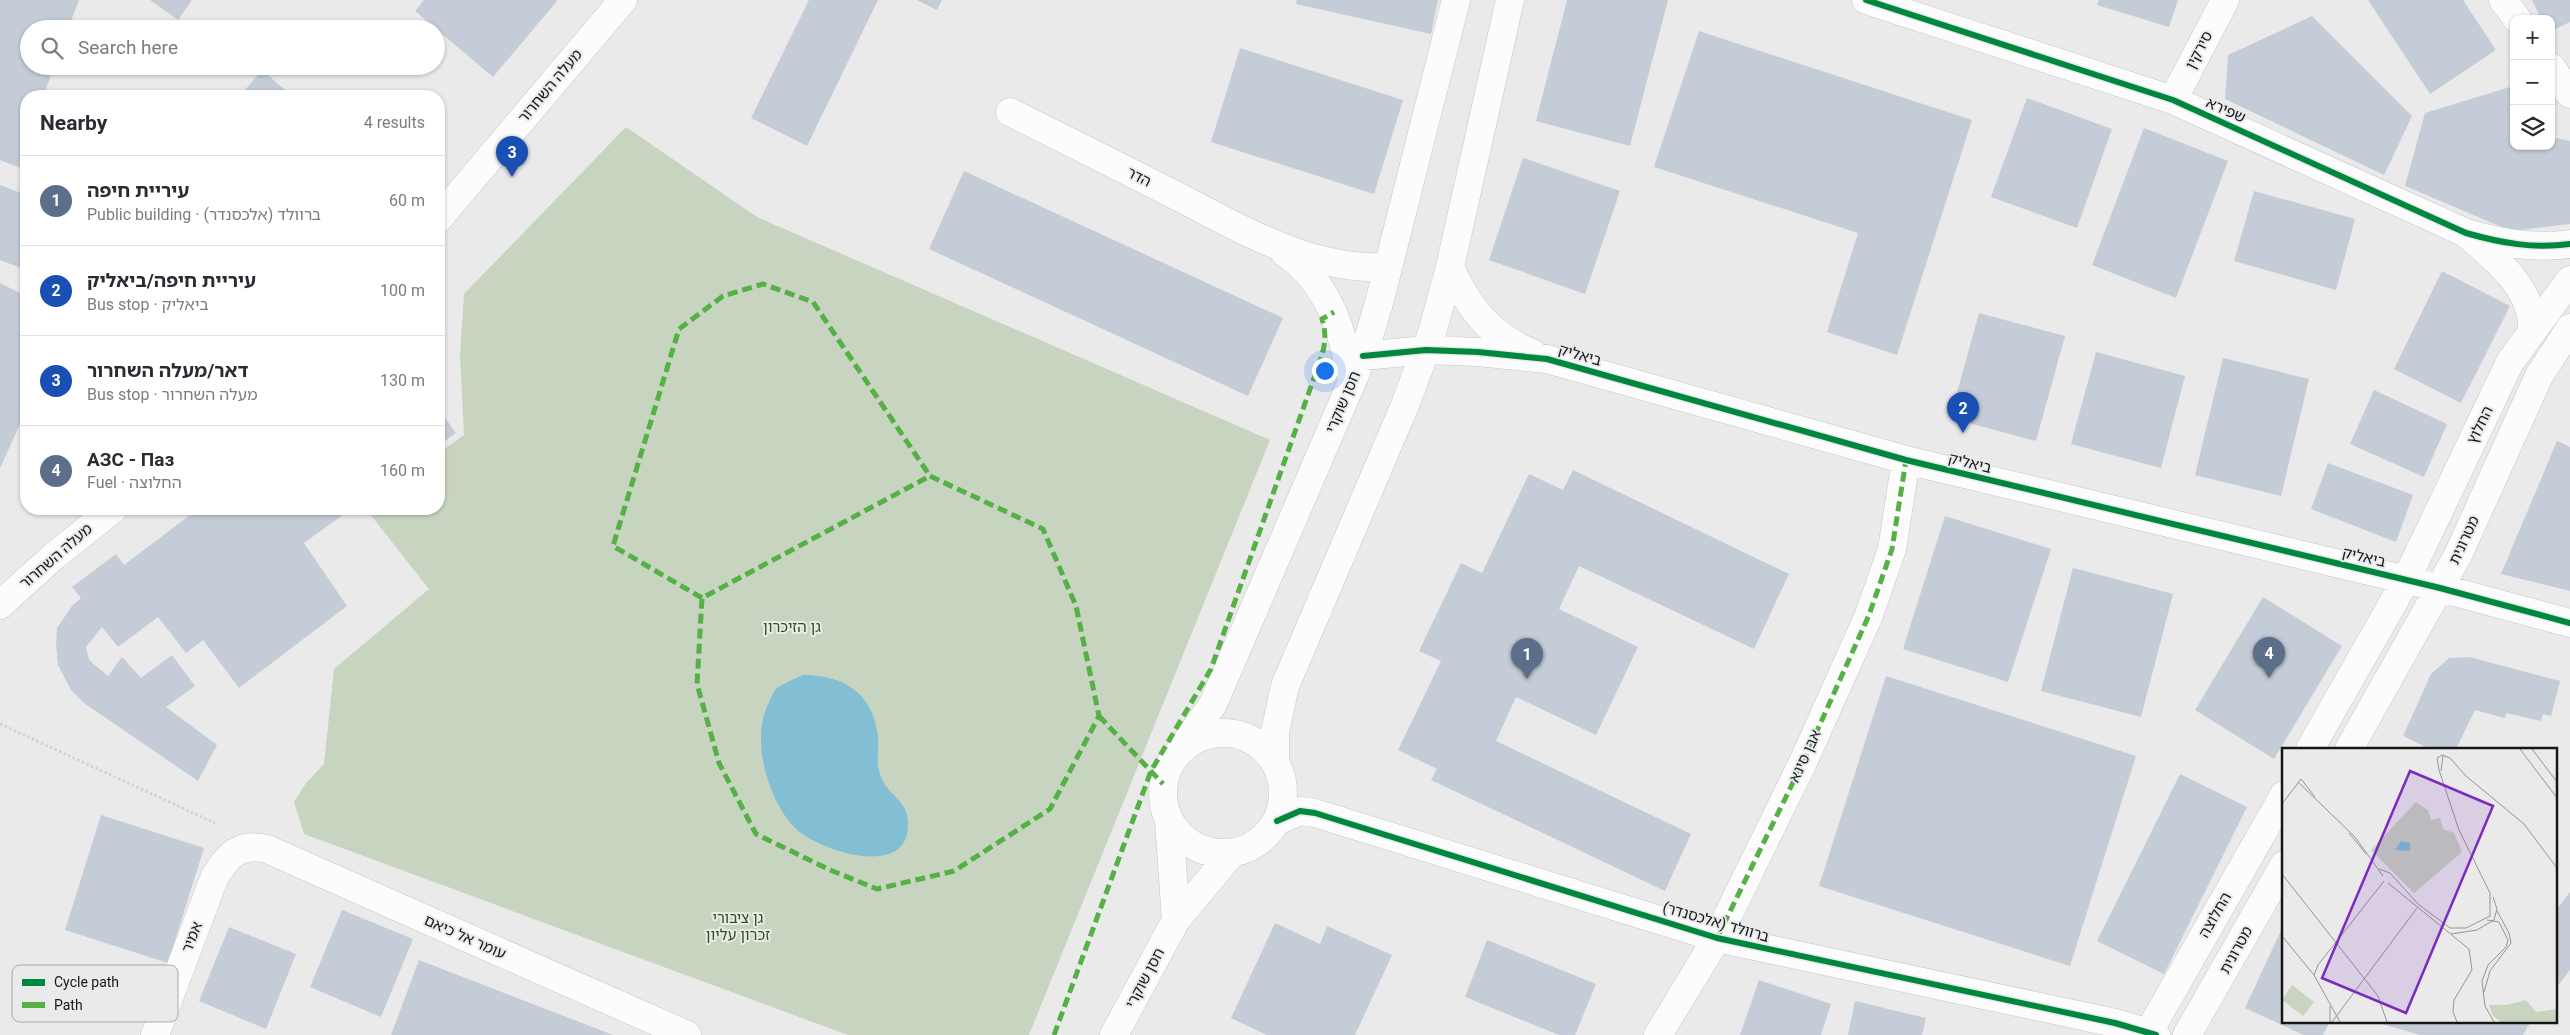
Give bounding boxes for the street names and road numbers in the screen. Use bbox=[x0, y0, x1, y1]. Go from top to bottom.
street label: סירקין bbox=[2182, 28, 2216, 72]
street label: מעלה השחרור bbox=[514, 46, 586, 126]
street label: שפירא bbox=[2203, 93, 2249, 127]
street label: הדר bbox=[1124, 163, 1154, 191]
street label: ביאליק bbox=[1556, 340, 1604, 370]
street label: חסן שוקרי bbox=[1322, 368, 1364, 436]
street label: החלוץ bbox=[2463, 403, 2497, 447]
street label: ביאליק bbox=[1946, 449, 1994, 477]
street label: מטרונית bbox=[2445, 513, 2483, 567]
street label: מעלה השחרור bbox=[16, 520, 96, 592]
street label: ביאליק bbox=[2341, 543, 2388, 571]
street label: אבן סינא bbox=[1785, 727, 1825, 785]
street label: החלוצה bbox=[2195, 889, 2235, 941]
street label: ברוולד (אלכסנדר) bbox=[1661, 898, 1772, 946]
street label: עומר אל כיאם bbox=[421, 911, 509, 963]
street label: אמיר bbox=[178, 919, 206, 955]
street label: מטרונית bbox=[2216, 923, 2256, 977]
street label: חסן שוקרי bbox=[1122, 945, 1168, 1011]

